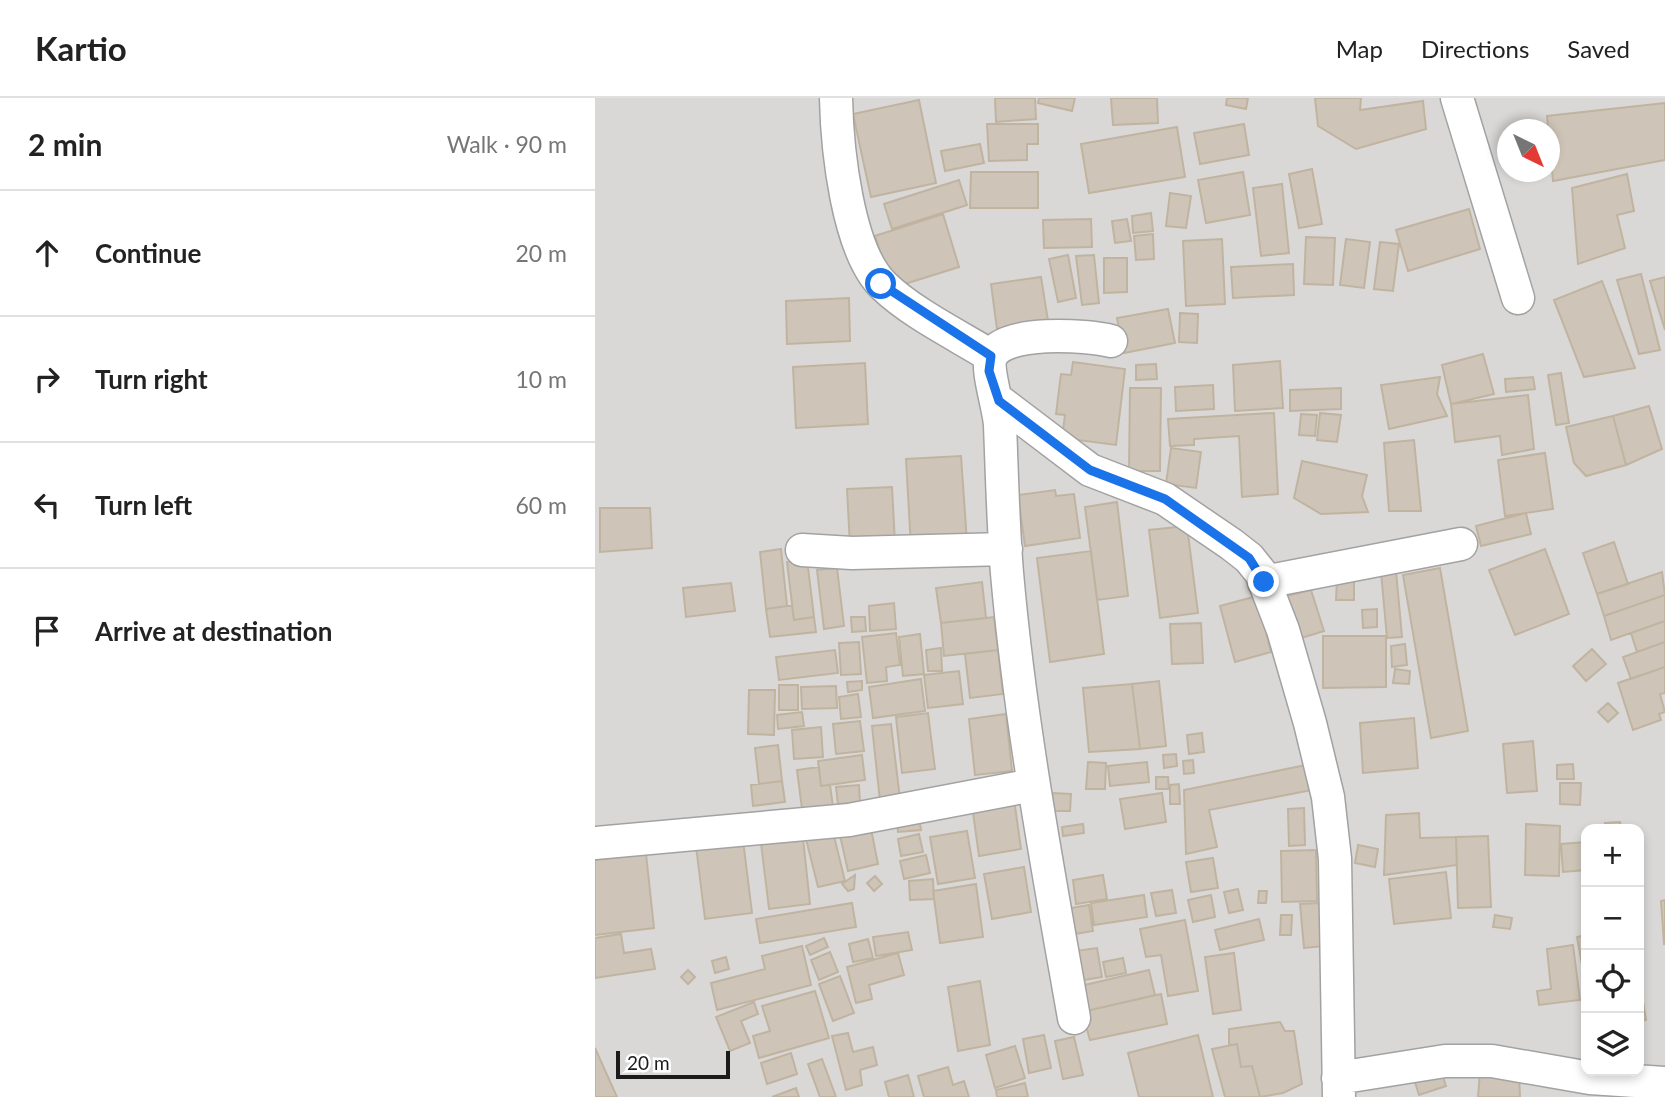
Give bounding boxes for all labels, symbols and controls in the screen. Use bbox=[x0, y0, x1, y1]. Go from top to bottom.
text: Kartio bbox=[35, 28, 127, 68]
text: Map bbox=[1336, 34, 1383, 63]
text: Directions bbox=[1421, 34, 1529, 63]
text: Saved bbox=[1567, 34, 1630, 63]
north arrow bbox=[1497, 119, 1560, 182]
text: 2 min bbox=[28, 126, 102, 162]
text: Walk · 90 m bbox=[447, 130, 567, 158]
icon: ahead bbox=[28, 234, 66, 272]
text: Continue bbox=[95, 237, 201, 269]
text: 20 m bbox=[516, 239, 567, 267]
route start bbox=[865, 268, 896, 299]
icon: right bbox=[28, 360, 66, 398]
text: Turn right bbox=[95, 363, 208, 395]
text: 10 m bbox=[516, 365, 567, 393]
icon: left bbox=[28, 486, 66, 524]
text: Turn left bbox=[95, 489, 192, 521]
text: 60 m bbox=[516, 491, 567, 519]
route end bbox=[1248, 566, 1279, 597]
icon: arrive bbox=[28, 612, 66, 650]
text: Arrive at destination bbox=[95, 615, 332, 647]
map controls bbox=[1581, 824, 1644, 1076]
button: + bbox=[1581, 824, 1644, 887]
button: − bbox=[1581, 887, 1644, 950]
button: locate bbox=[1581, 950, 1644, 1013]
button: layers bbox=[1581, 1013, 1644, 1076]
scale bar bbox=[616, 1048, 730, 1080]
text: 20 m bbox=[627, 1051, 670, 1074]

